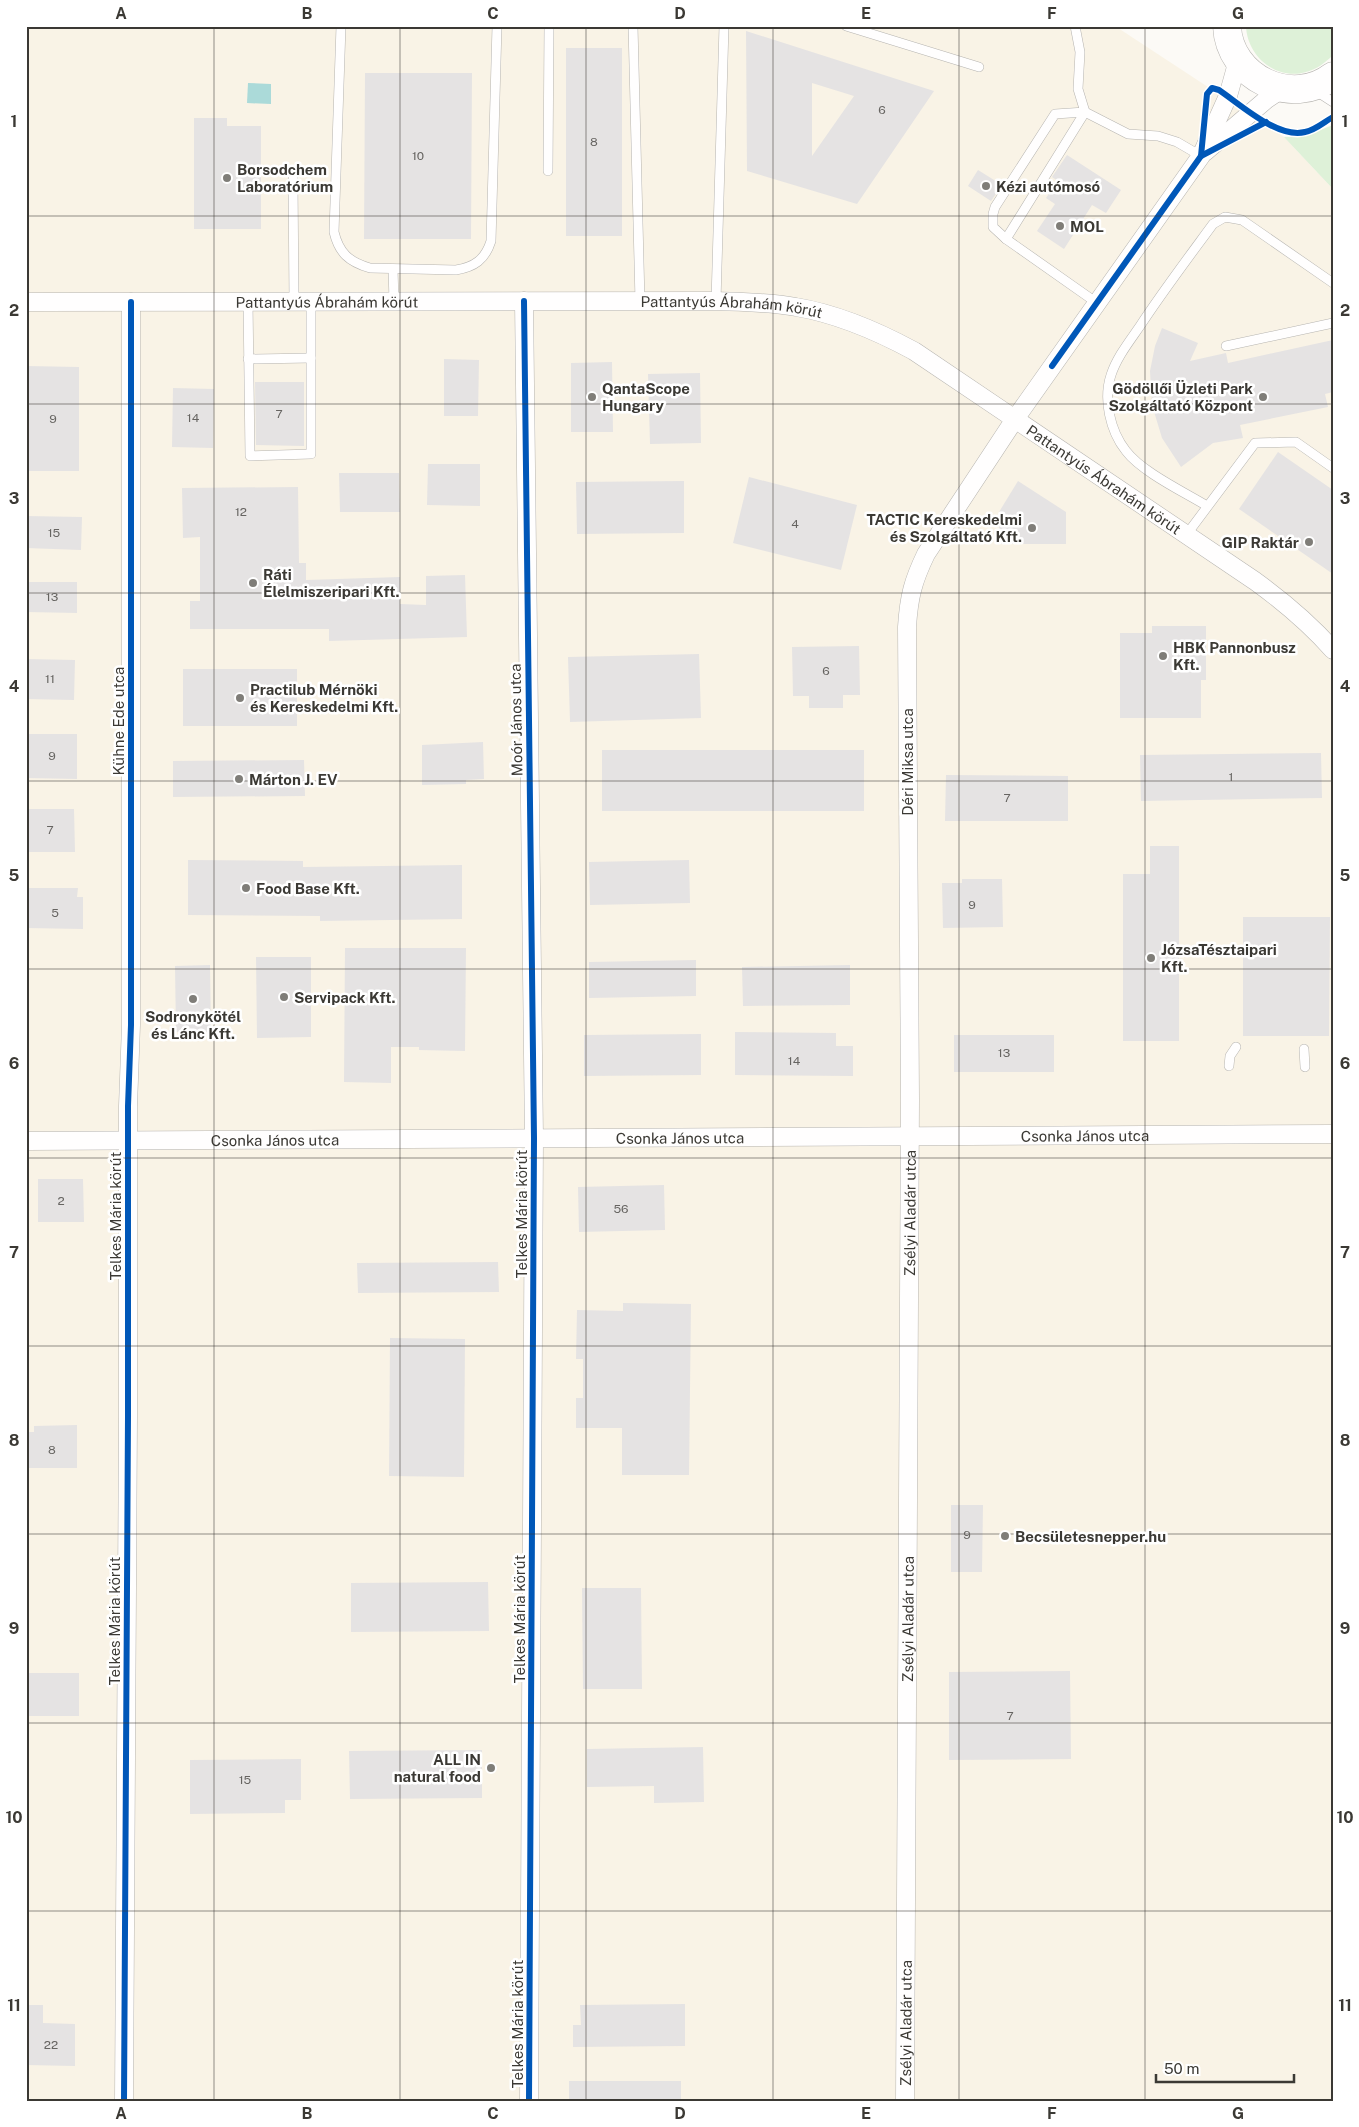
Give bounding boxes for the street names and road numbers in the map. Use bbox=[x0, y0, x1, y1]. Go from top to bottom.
street label: Pattantyús Ábrahám körút bbox=[641, 292, 825, 321]
street label: Pattantyús Ábrahám körút bbox=[236, 293, 419, 310]
street label: Pattantyús Ábrahám körút bbox=[1023, 421, 1185, 537]
street label: Moór János utca bbox=[507, 663, 525, 777]
street label: Kühne Ede utca bbox=[110, 667, 127, 775]
street label: Déri Miksa utca bbox=[899, 708, 916, 816]
street label: Csonka János utca bbox=[1021, 1126, 1149, 1144]
street label: Csonka János utca bbox=[616, 1129, 744, 1146]
street label: Csonka János utca bbox=[211, 1131, 339, 1149]
street label: Telkes Mária körút bbox=[513, 1150, 530, 1278]
street label: Zsélyi Aladár utca bbox=[901, 1150, 918, 1276]
street label: Telkes Mária körút bbox=[107, 1152, 124, 1280]
street label: Telkes Mária körút bbox=[511, 1555, 528, 1683]
street label: Zsélyi Aladár utca bbox=[899, 1556, 916, 1682]
street label: Telkes Mária körút bbox=[106, 1557, 123, 1685]
street label: Telkes Mária körút bbox=[509, 1960, 526, 2088]
street label: Zsélyi Aladár utca bbox=[897, 1960, 914, 2086]

